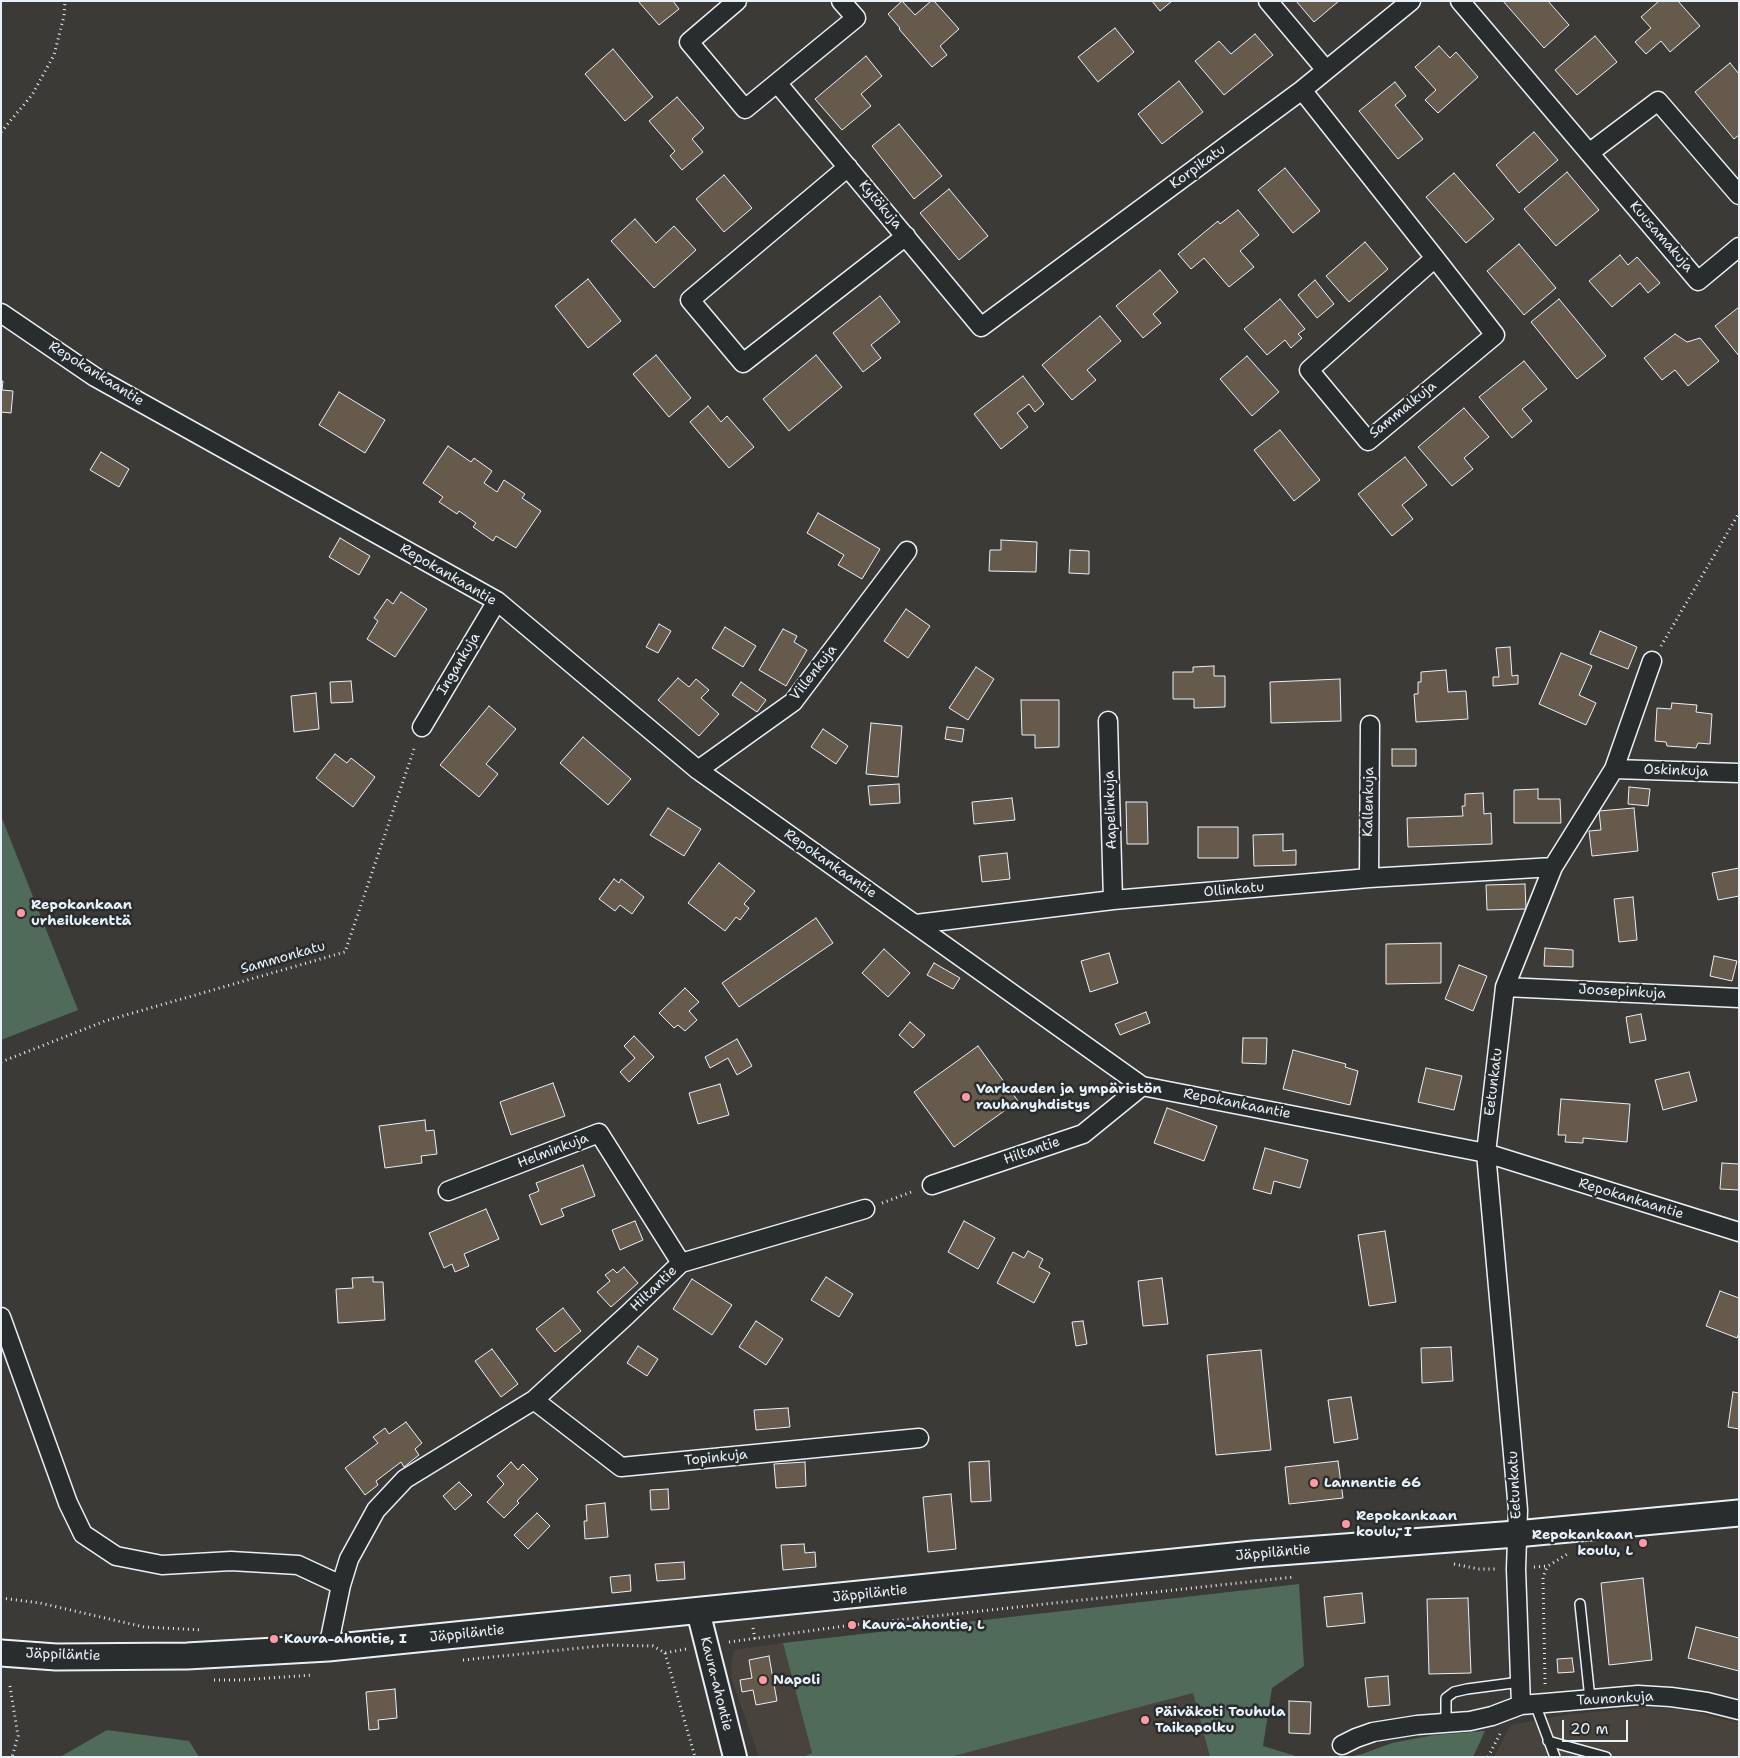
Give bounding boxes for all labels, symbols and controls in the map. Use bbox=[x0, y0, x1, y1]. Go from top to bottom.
street label: Korpikatu bbox=[1167, 141, 1229, 193]
street label: Kytökuja bbox=[855, 177, 905, 233]
street label: Kuusamakuja bbox=[1626, 198, 1696, 276]
street label: Repokankaantie bbox=[45, 338, 147, 410]
street label: Sammalkuja bbox=[1366, 378, 1440, 442]
street label: Repokankaantie bbox=[397, 540, 499, 610]
street label: Ingankuja bbox=[434, 630, 484, 698]
street label: Villenkuja bbox=[787, 642, 841, 704]
street label: Oskinkuja bbox=[1643, 761, 1709, 781]
street label: Kallenkuja bbox=[1360, 767, 1378, 837]
street label: Aapelinkuja bbox=[1101, 770, 1121, 850]
street label: Repokankaantie bbox=[780, 826, 880, 902]
street label: Ollinkatu bbox=[1203, 879, 1265, 901]
place label: Repokankaan urheilukenttä bbox=[31, 897, 132, 930]
marker: Repokankaan urheilukenttä bbox=[15, 907, 27, 919]
street label: Sammonkatu bbox=[239, 938, 327, 978]
street label: Joosepinkuja bbox=[1578, 981, 1666, 1003]
street label: Eetunkatu bbox=[1481, 1047, 1507, 1117]
place label: Varkauden ja ympäristön rauhanyhdistys bbox=[976, 1081, 1162, 1114]
street label: Repokankaantie bbox=[1182, 1085, 1292, 1123]
marker: Varkauden ja ympäristön rauhanyhdistys bbox=[960, 1091, 972, 1103]
street label: Helminkuja bbox=[515, 1130, 591, 1172]
street label: Hiltantie bbox=[1002, 1134, 1062, 1168]
street label: Repokankaantie bbox=[1576, 1175, 1686, 1223]
street label: Hiltantie bbox=[627, 1263, 681, 1315]
street label: Topinkuja bbox=[683, 1446, 749, 1470]
street label: Eetunkatu bbox=[1505, 1450, 1525, 1520]
place label: Lannentie 66 bbox=[1324, 1475, 1421, 1491]
marker: Lannentie 66 bbox=[1308, 1477, 1320, 1489]
place label: Repokankaan koulu, I bbox=[1356, 1508, 1457, 1540]
marker: Repokankaan koulu, I bbox=[1340, 1518, 1352, 1530]
place label: Repokankaan koulu, L bbox=[1532, 1527, 1633, 1560]
marker: Repokankaan koulu, L bbox=[1637, 1537, 1649, 1549]
street label: Jäppiläntie bbox=[1235, 1541, 1311, 1565]
street label: Jäppiläntie bbox=[832, 1582, 908, 1606]
place label: Kaura-ahontie, L bbox=[862, 1617, 985, 1633]
marker: Kaura-ahontie, L bbox=[846, 1619, 858, 1631]
street label: Jäppiläntie bbox=[429, 1622, 505, 1646]
place label: Kaura-ahontie, I bbox=[284, 1631, 407, 1647]
marker: Kaura-ahontie, I bbox=[268, 1633, 280, 1645]
street label: Kaura-ahontie bbox=[696, 1635, 736, 1733]
street label: Jäppiläntie bbox=[25, 1645, 101, 1665]
place label: Napoli bbox=[773, 1672, 820, 1688]
marker: Napoli bbox=[757, 1674, 769, 1686]
street label: Taunonkuja bbox=[1576, 1689, 1654, 1709]
place label: Päiväkoti Touhula Taikapolku bbox=[1155, 1704, 1285, 1736]
scale bar bbox=[1565, 1710, 1631, 1742]
marker: Päiväkoti Touhula Taikapolku bbox=[1139, 1714, 1151, 1726]
text: 20 m bbox=[1570, 1719, 1609, 1739]

